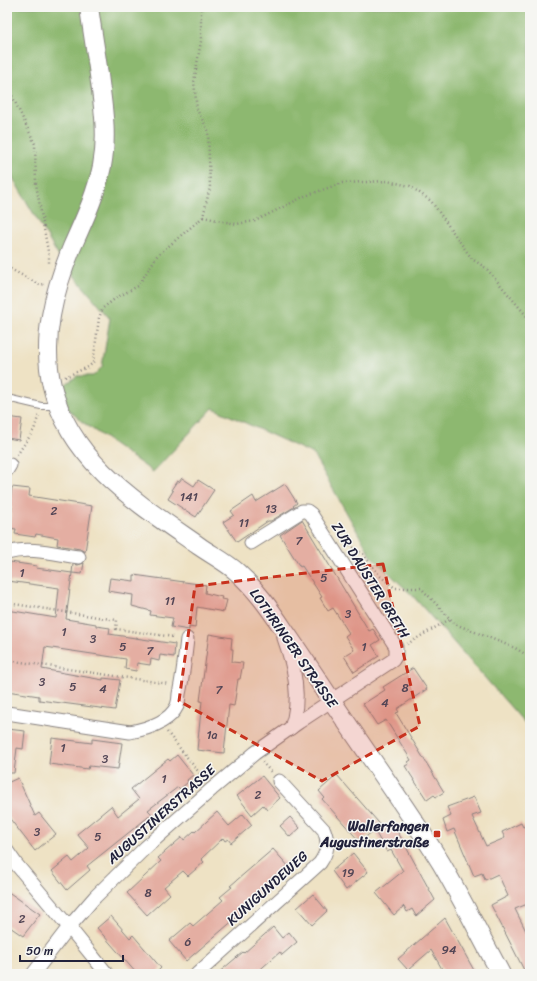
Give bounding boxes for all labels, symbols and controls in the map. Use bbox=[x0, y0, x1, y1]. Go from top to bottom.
house number: 141 bbox=[180, 486, 198, 508]
house number: 13 bbox=[265, 498, 277, 520]
house number: 2 bbox=[51, 500, 58, 522]
house number: 11 bbox=[239, 512, 249, 534]
street label: ZUR DAUSTER GRETH bbox=[324, 517, 417, 644]
house number: 7 bbox=[296, 530, 304, 552]
house number: 1 bbox=[19, 562, 25, 584]
house number: 5 bbox=[320, 567, 328, 589]
street label: LOTHRINGER STRASSE bbox=[243, 583, 345, 714]
house number: 11 bbox=[165, 590, 175, 612]
house number: 3 bbox=[345, 603, 352, 625]
house number: 1 bbox=[61, 621, 67, 643]
house number: 3 bbox=[90, 628, 97, 650]
house number: 5 bbox=[119, 636, 127, 658]
house number: 1 bbox=[361, 636, 367, 658]
house number: 7 bbox=[147, 640, 155, 662]
house number: 3 bbox=[39, 671, 46, 693]
house number: 5 bbox=[69, 676, 77, 698]
house number: 8 bbox=[401, 677, 409, 699]
house number: 4 bbox=[99, 678, 107, 700]
house number: 7 bbox=[216, 679, 224, 701]
house number: 4 bbox=[381, 692, 389, 714]
house number: 1a bbox=[206, 724, 218, 746]
house number: 1 bbox=[60, 737, 66, 759]
house number: 3 bbox=[102, 748, 109, 770]
street label: AUGUSTINERSTRASSE bbox=[100, 757, 223, 871]
house number: 1 bbox=[161, 768, 167, 790]
house number: 2 bbox=[255, 784, 262, 806]
place label: Wallerfangen Augustinerstraße bbox=[319, 814, 429, 855]
house number: 3 bbox=[34, 821, 41, 843]
house number: 5 bbox=[94, 826, 102, 848]
marker: Wallerfangen Augustinerstraße bbox=[432, 829, 442, 839]
street label: KUNIGUNDEWEG bbox=[221, 844, 314, 932]
house number: 19 bbox=[342, 862, 354, 884]
house number: 8 bbox=[144, 882, 152, 904]
house number: 2 bbox=[19, 908, 26, 930]
house number: 6 bbox=[185, 931, 192, 953]
scale bar bbox=[20, 937, 123, 963]
house number: 94 bbox=[442, 939, 457, 961]
text: 50 m bbox=[26, 940, 53, 962]

